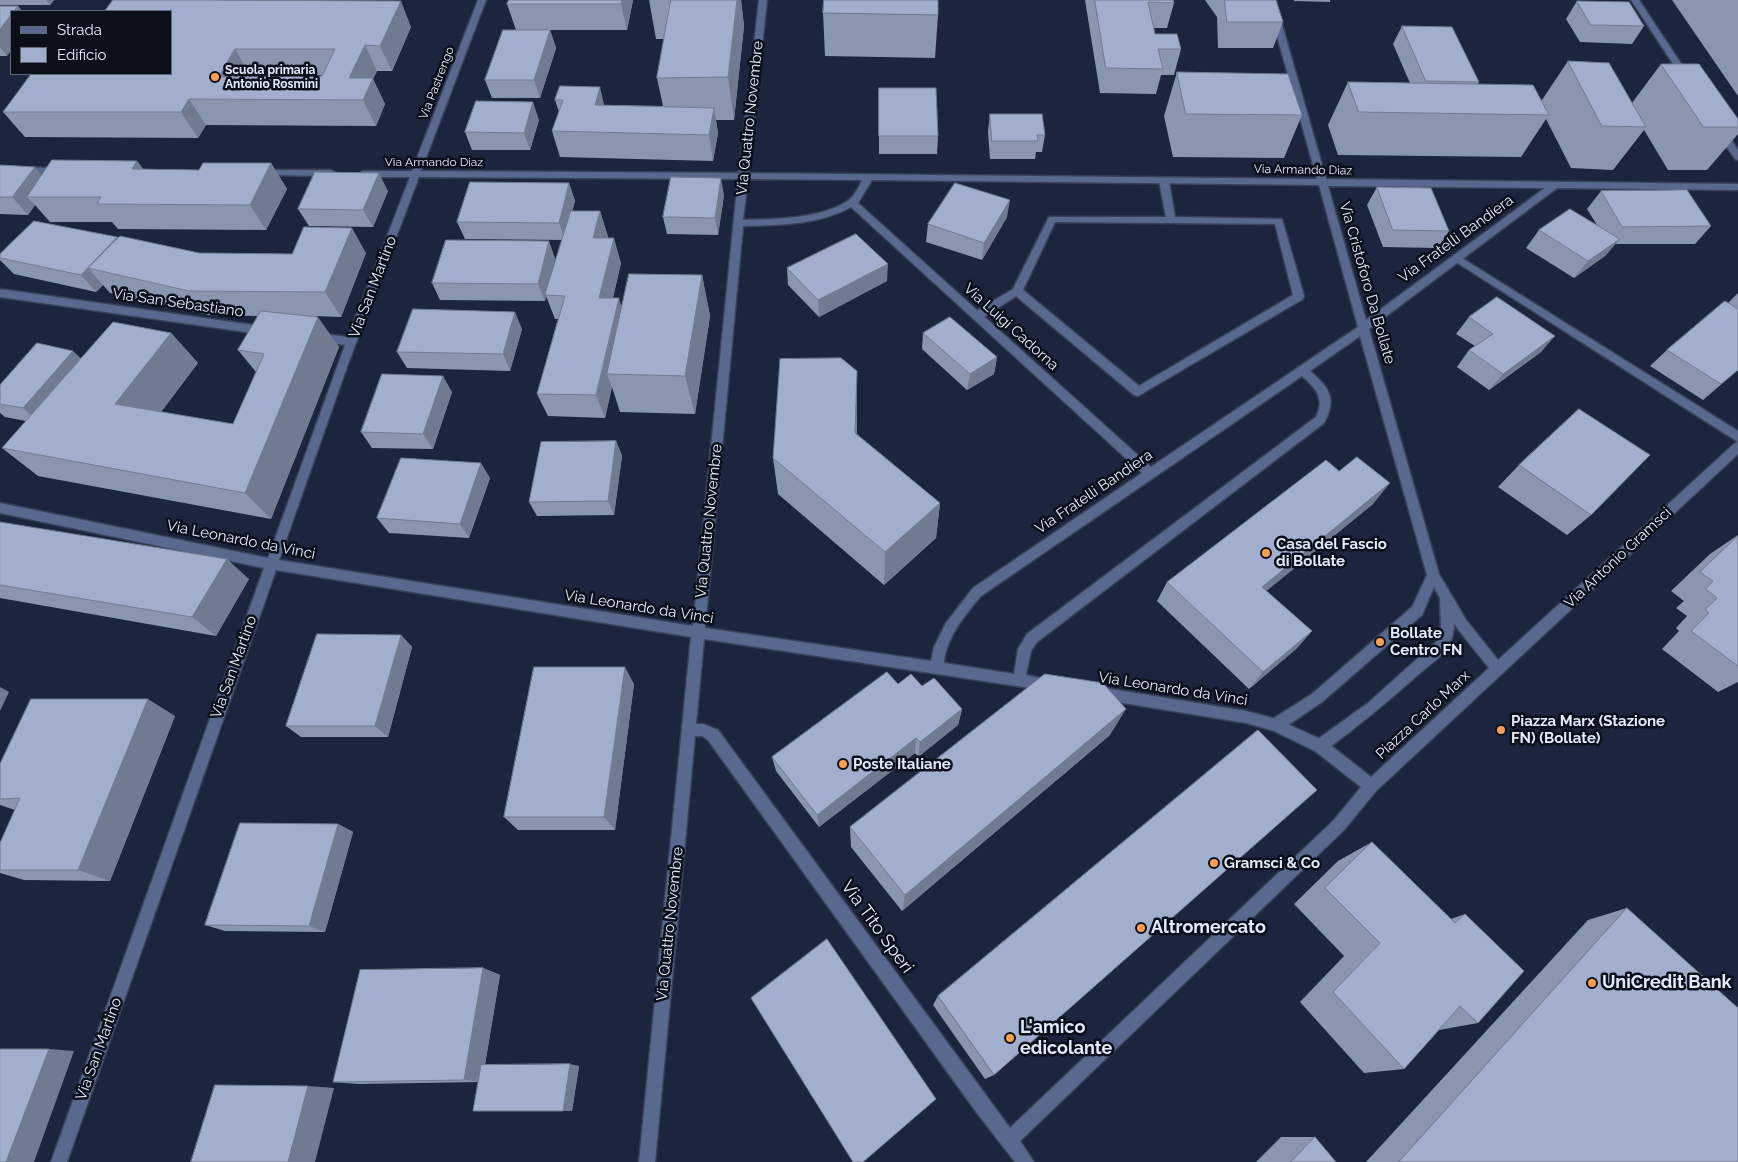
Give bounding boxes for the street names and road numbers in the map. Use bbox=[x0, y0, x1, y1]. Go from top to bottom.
street label: Via Quattro Novembre bbox=[733, 40, 767, 196]
street label: Via Pastrengo bbox=[417, 45, 457, 121]
street label: Via Armando Diaz bbox=[385, 155, 483, 169]
street label: Via Armando Diaz bbox=[1254, 162, 1352, 178]
street label: Via Fratelli Bandiera bbox=[1395, 191, 1517, 287]
street label: Via Cristoforo Da Bollate bbox=[1335, 200, 1399, 366]
street label: Via San Martino bbox=[345, 233, 401, 341]
street label: Via Luigi Cadorna bbox=[960, 280, 1062, 374]
street label: Via San Sebastiano bbox=[111, 285, 245, 321]
street label: Via Quattro Novembre bbox=[692, 443, 726, 599]
street label: Via Fratelli Bandiera bbox=[1032, 446, 1156, 538]
street label: Via Antonio Gramsci bbox=[1561, 504, 1675, 612]
street label: Via Leonardo da Vinci bbox=[165, 517, 317, 563]
street label: Via Leonardo da Vinci bbox=[563, 586, 715, 628]
street label: Via San Martino bbox=[207, 613, 261, 721]
street label: Piazza Carlo Marx bbox=[1372, 667, 1474, 763]
street label: Via Leonardo da Vinci bbox=[1097, 668, 1249, 710]
street label: Via Quattro Novembre bbox=[653, 846, 687, 1002]
street label: Via Tito Speri bbox=[836, 876, 918, 978]
street label: Via San Martino bbox=[72, 995, 126, 1103]

